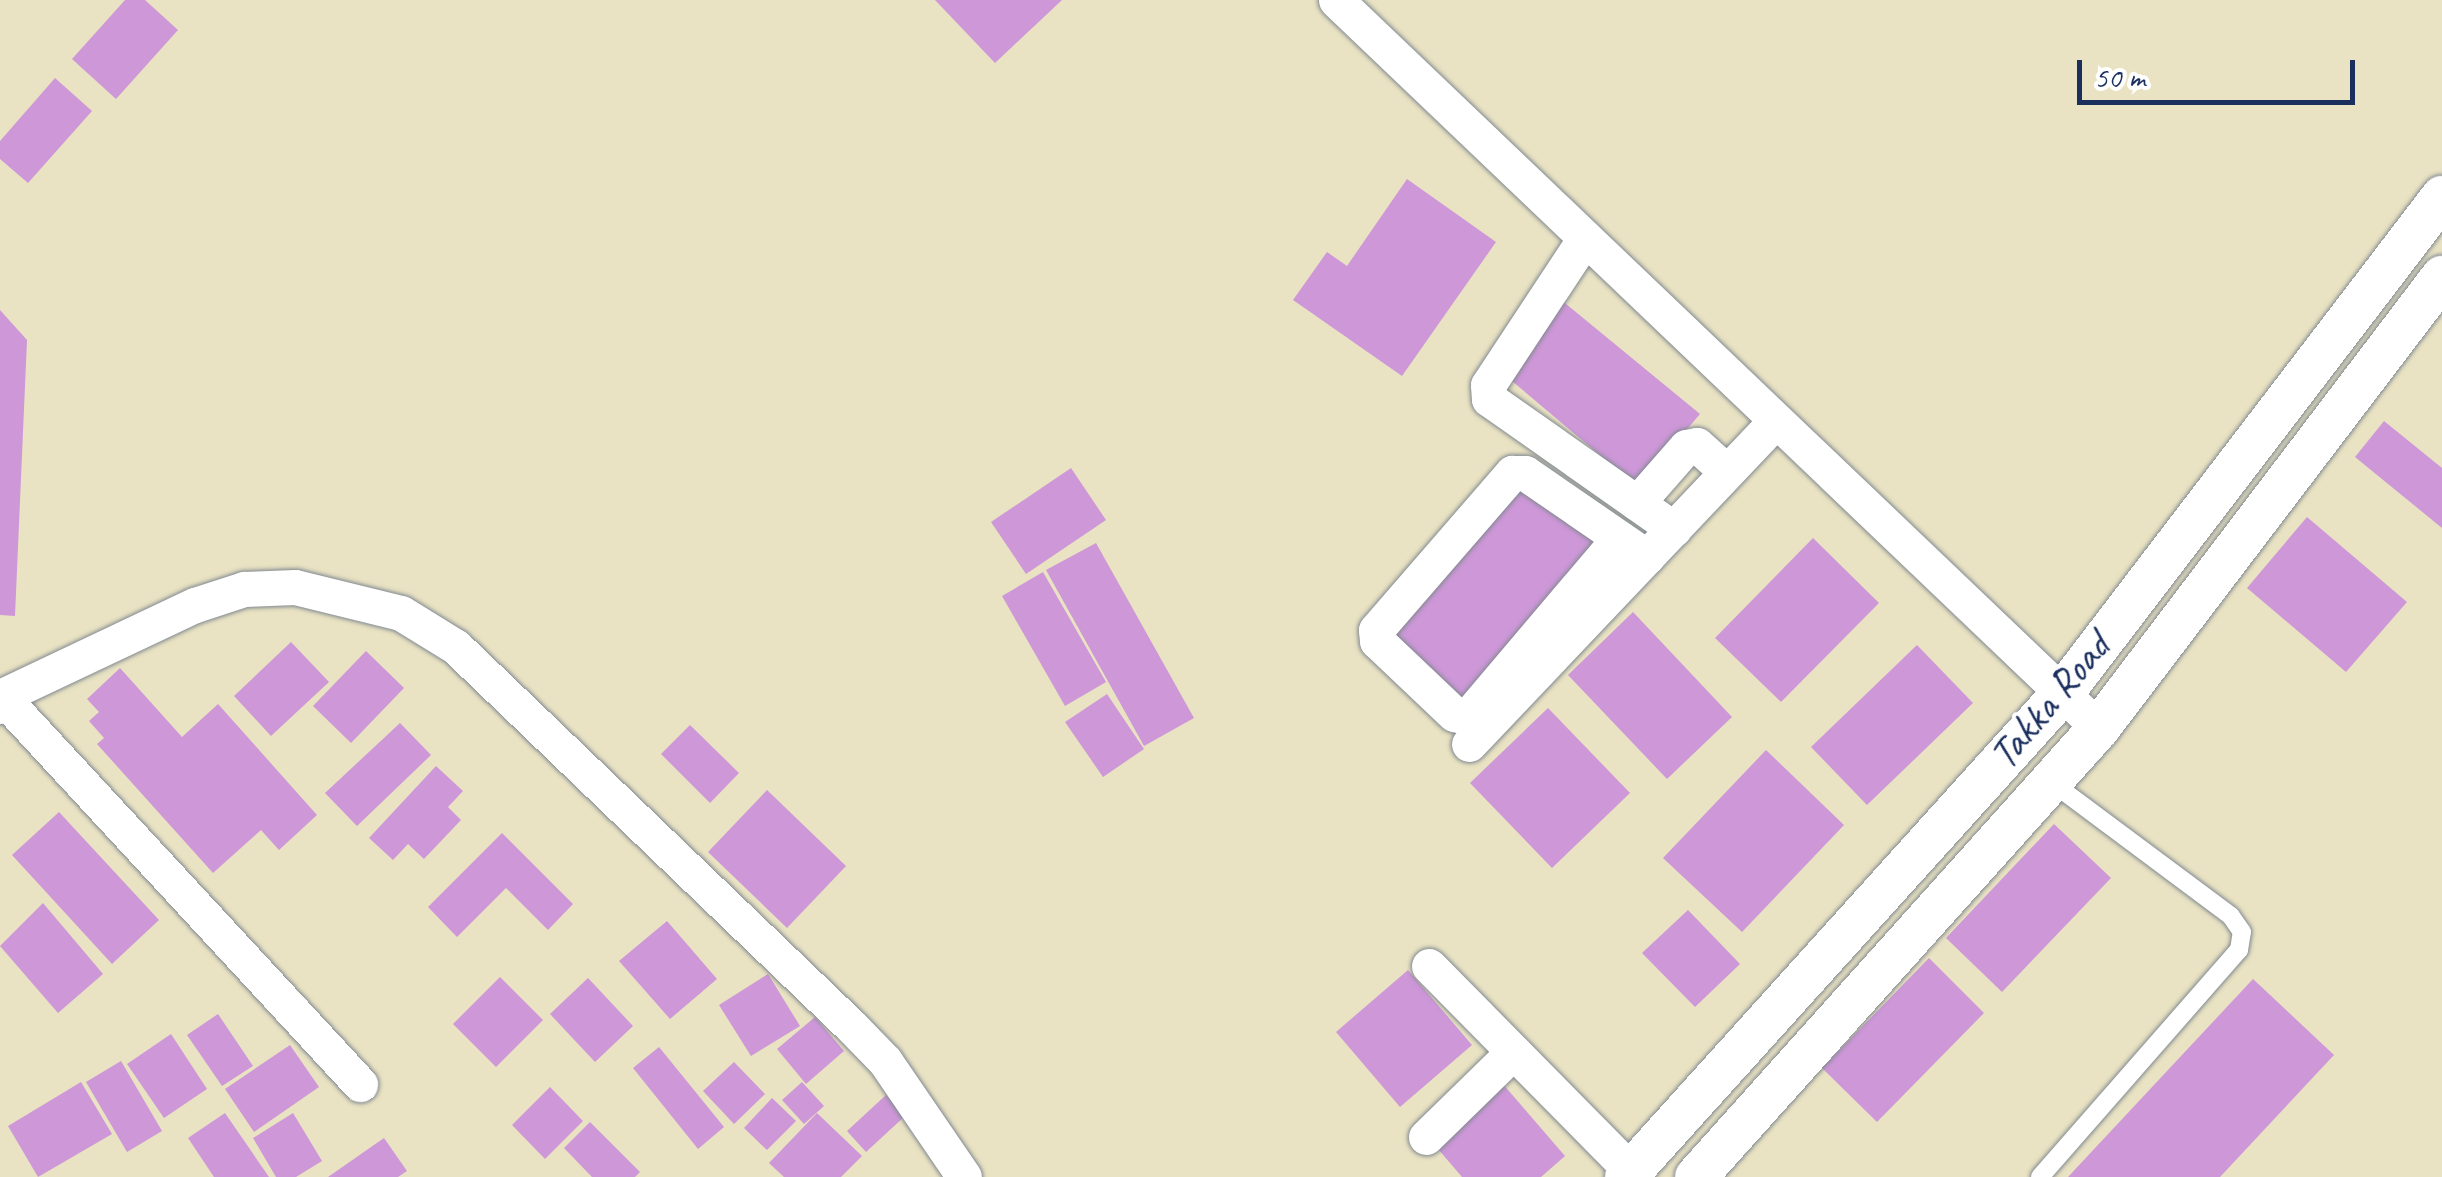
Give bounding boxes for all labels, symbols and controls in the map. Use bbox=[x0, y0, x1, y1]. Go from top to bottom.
scale bar bbox=[2082, 40, 2360, 102]
text: 50 m bbox=[2094, 58, 2145, 96]
street label: Takka Road bbox=[1979, 623, 2121, 779]

